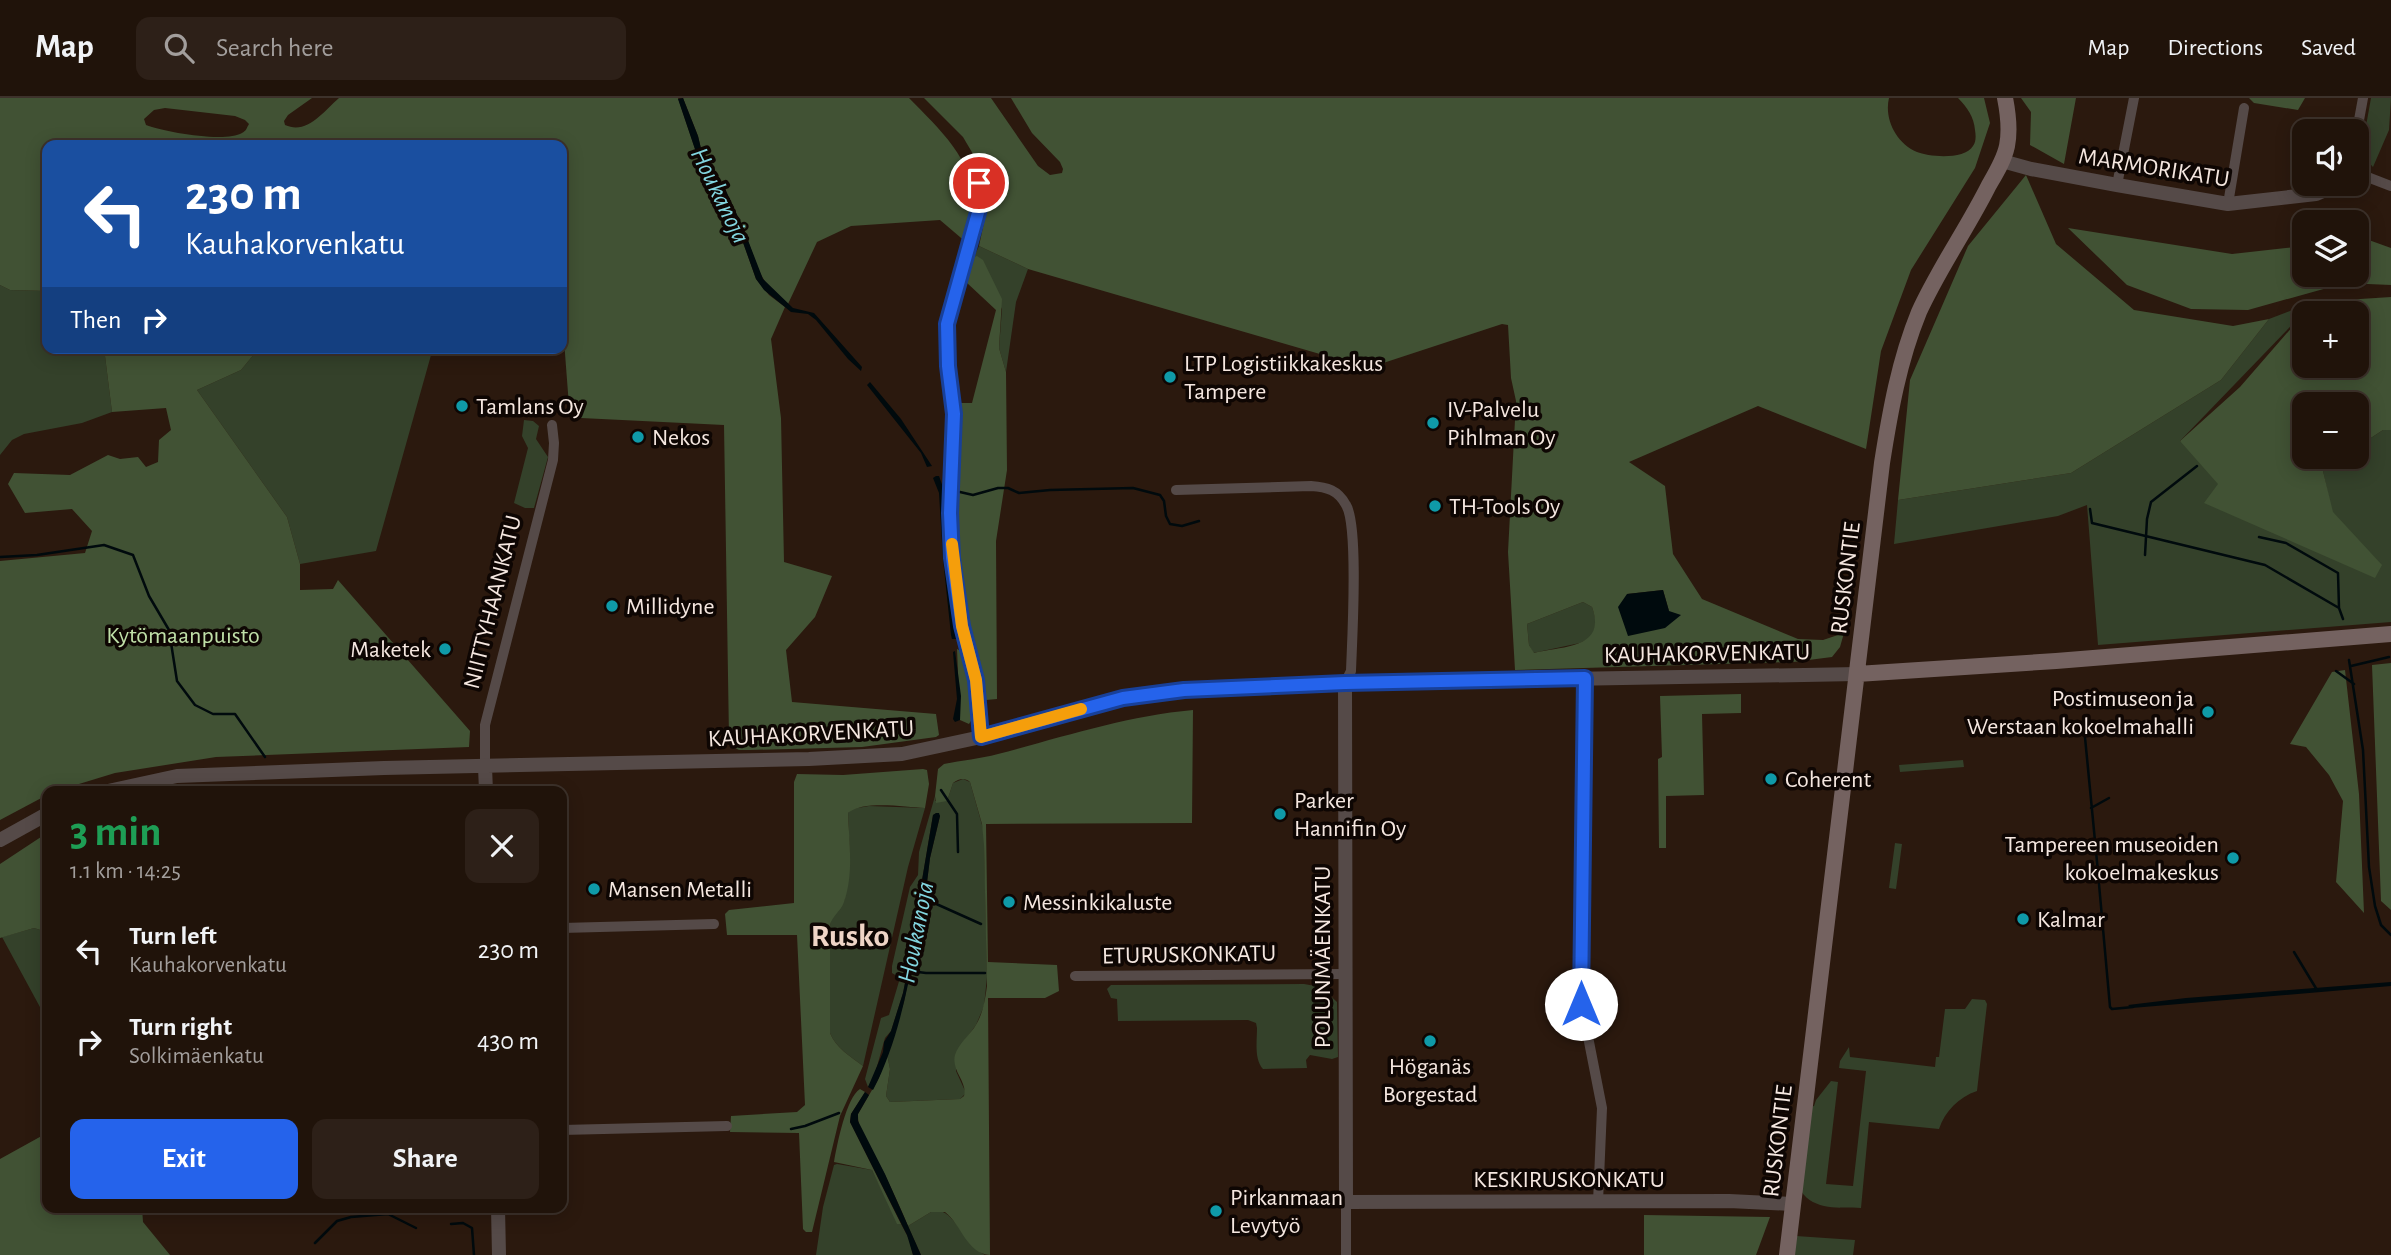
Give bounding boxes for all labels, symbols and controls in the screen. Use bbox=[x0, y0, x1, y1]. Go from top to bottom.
search box bbox=[136, 17, 626, 80]
icon: search bbox=[160, 29, 198, 67]
text: Map bbox=[35, 31, 94, 64]
text: Search here bbox=[216, 35, 334, 61]
text: Map bbox=[2087, 36, 2129, 60]
text: Directions bbox=[2167, 36, 2263, 60]
text: Saved bbox=[2301, 36, 2356, 60]
map controls bbox=[2292, 119, 2369, 469]
button: sound bbox=[2292, 119, 2369, 196]
water label: Houkanoja bbox=[686, 143, 754, 247]
street label: MARMORIKATU bbox=[2077, 144, 2231, 192]
pin bbox=[949, 153, 1009, 213]
icon: arrive bbox=[960, 164, 998, 202]
icon: left bbox=[70, 168, 161, 259]
text: 230 m bbox=[185, 170, 302, 219]
button: layers bbox=[2292, 210, 2369, 287]
text: Kauhakorvenkatu bbox=[185, 228, 405, 260]
icon: right bbox=[135, 301, 173, 339]
button: + bbox=[2292, 301, 2369, 378]
text: Then bbox=[70, 307, 121, 333]
place label: LTP Logistiikkakeskus Tampere bbox=[1184, 352, 1383, 404]
marker: LTP Logistiikkakeskus Tampere bbox=[1162, 369, 1178, 385]
button: − bbox=[2292, 392, 2369, 469]
place label: Tamlans Oy bbox=[476, 395, 584, 419]
marker: Tamlans Oy bbox=[454, 398, 470, 414]
place label: IV-Palvelu Pihlman Oy bbox=[1447, 398, 1556, 450]
marker: IV-Palvelu Pihlman Oy bbox=[1425, 415, 1441, 431]
place label: Nekos bbox=[652, 426, 710, 450]
marker: Nekos bbox=[630, 429, 646, 445]
place label: TH-Tools Oy bbox=[1449, 495, 1560, 519]
marker: TH-Tools Oy bbox=[1427, 498, 1443, 514]
street label: NIITTYHAANKATU bbox=[460, 513, 526, 692]
street label: RUSKONTIE bbox=[1827, 520, 1865, 636]
place label: Millidyne bbox=[626, 595, 715, 619]
marker: Millidyne bbox=[604, 598, 620, 614]
park label: Kytömaanpuisto bbox=[106, 624, 260, 648]
place label: Maketek bbox=[350, 638, 431, 662]
street label: KAUHAKORVENKATU bbox=[1604, 640, 1810, 668]
marker: Maketek bbox=[437, 641, 453, 657]
place label: Postimuseon ja Werstaan kokoelmahalli bbox=[1967, 687, 2194, 739]
marker: Postimuseon ja Werstaan kokoelmahalli bbox=[2200, 704, 2216, 720]
street label: KAUHAKORVENKATU bbox=[707, 717, 915, 751]
place label: Coherent bbox=[1785, 768, 1872, 792]
marker: Coherent bbox=[1763, 771, 1779, 787]
place label: Parker Hannifin Oy bbox=[1294, 789, 1406, 841]
marker: Parker Hannifin Oy bbox=[1272, 806, 1288, 822]
button: close bbox=[465, 809, 539, 883]
text: 3 min bbox=[70, 811, 162, 853]
place label: Tampereen museoiden kokoelmakeskus bbox=[2004, 833, 2219, 885]
marker: Tampereen museoiden kokoelmakeskus bbox=[2225, 850, 2241, 866]
text: 1.1 km · 14:25 bbox=[70, 860, 181, 883]
street label: POLUNMÄENKATU bbox=[1310, 866, 1335, 1048]
place label: Mansen Metalli bbox=[608, 878, 752, 902]
water label: Houkanoja bbox=[893, 879, 939, 985]
marker: Mansen Metalli bbox=[586, 881, 602, 897]
place label: Messinkikaluste bbox=[1023, 891, 1172, 915]
marker: Messinkikaluste bbox=[1001, 894, 1017, 910]
place label: Kalmar bbox=[2037, 908, 2105, 932]
marker: Kalmar bbox=[2015, 911, 2031, 927]
district label: Rusko bbox=[811, 920, 889, 952]
text: Turn left bbox=[129, 923, 217, 949]
icon: left bbox=[70, 932, 108, 970]
text: 230 m bbox=[478, 937, 539, 963]
street label: ETURUSKONKATU bbox=[1102, 941, 1276, 969]
text: Kauhakorvenkatu bbox=[129, 954, 287, 977]
position arrow bbox=[1544, 967, 1618, 1041]
text: Turn right bbox=[129, 1014, 232, 1040]
icon: right bbox=[70, 1023, 108, 1061]
text: 430 m bbox=[477, 1028, 539, 1054]
marker: Höganäs Borgestad bbox=[1422, 1033, 1438, 1049]
text: Solkimäenkatu bbox=[129, 1045, 264, 1068]
place label: Höganäs Borgestad bbox=[1383, 1055, 1477, 1107]
street label: RUSKONTIE bbox=[1759, 1083, 1797, 1199]
button: Exit bbox=[70, 1119, 298, 1199]
button: Share bbox=[312, 1119, 539, 1199]
street label: KESKIRUSKONKATU bbox=[1473, 1168, 1665, 1192]
place label: Pirkanmaan Levytyö bbox=[1230, 1186, 1343, 1238]
marker: Pirkanmaan Levytyö bbox=[1208, 1203, 1224, 1219]

